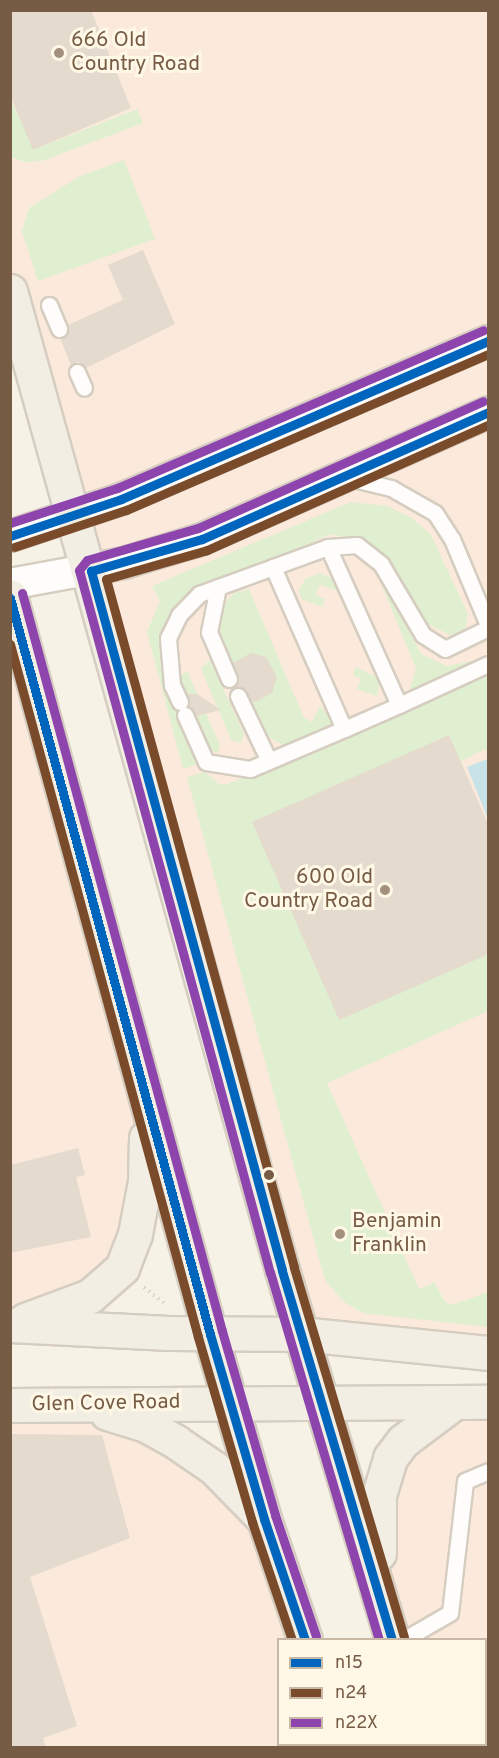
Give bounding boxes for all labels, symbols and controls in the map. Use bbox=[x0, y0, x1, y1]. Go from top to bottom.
place label: 666 Old Country Road bbox=[71, 28, 200, 78]
marker: 666 Old Country Road bbox=[52, 46, 66, 60]
place label: 600 Old Country Road bbox=[244, 865, 373, 915]
marker: 600 Old Country Road bbox=[378, 883, 392, 897]
unlabelled marker bbox=[263, 1169, 275, 1181]
place label: Benjamin Franklin bbox=[352, 1209, 442, 1259]
marker: Benjamin Franklin bbox=[333, 1227, 347, 1241]
street label: Glen Cove Road bbox=[31, 1390, 181, 1418]
legend bbox=[277, 1638, 487, 1746]
text: n15 bbox=[335, 1652, 363, 1675]
text: n24 bbox=[335, 1682, 367, 1705]
text: n22X bbox=[335, 1712, 378, 1735]

